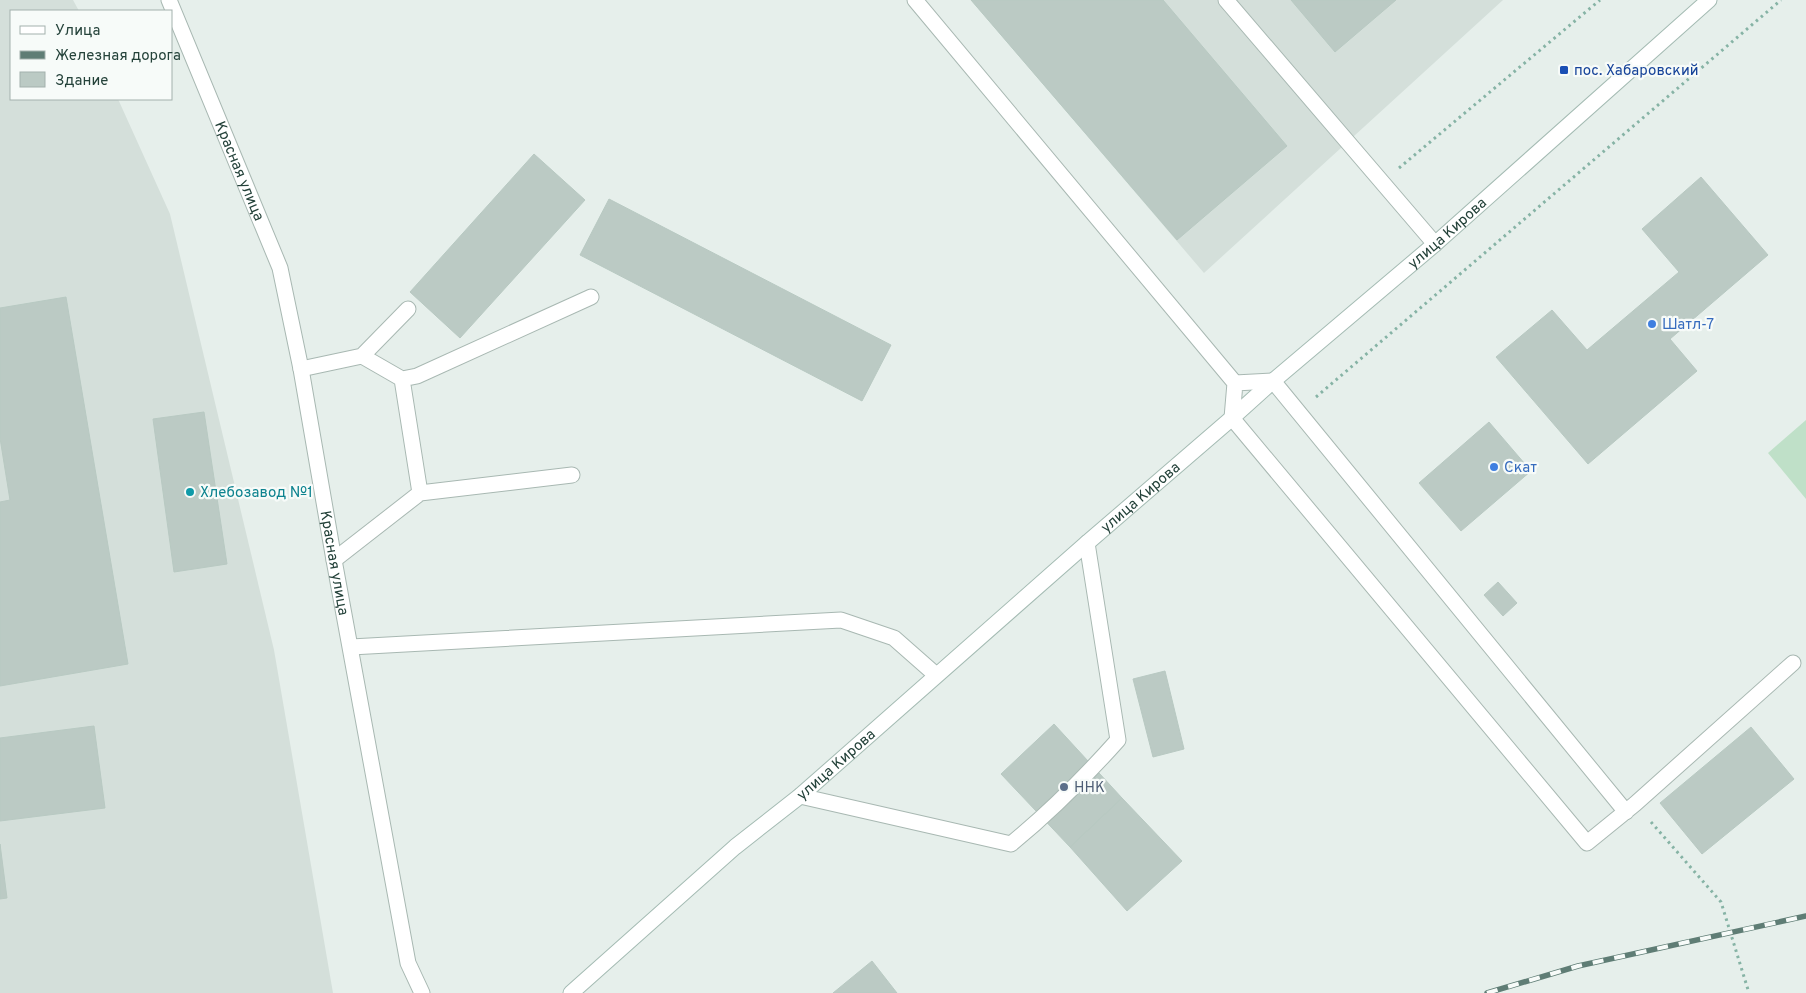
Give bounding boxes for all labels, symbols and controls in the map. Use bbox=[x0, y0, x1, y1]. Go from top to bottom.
legend bbox=[10, 10, 172, 100]
text: Улица bbox=[55, 22, 100, 41]
text: Железная дорога bbox=[55, 47, 181, 66]
place label: пос. Хабаровский bbox=[1574, 62, 1699, 81]
marker: пос. Хабаровский bbox=[1558, 64, 1570, 76]
text: Здание bbox=[55, 72, 108, 91]
street label: Красная улица bbox=[209, 119, 267, 224]
street label: улица Кирова bbox=[1405, 194, 1491, 274]
place label: Шатл-7 bbox=[1662, 316, 1714, 335]
marker: Шатл-7 bbox=[1646, 318, 1658, 330]
street label: улица Кирова bbox=[1098, 459, 1185, 538]
place label: Скат bbox=[1504, 459, 1537, 478]
marker: Скат bbox=[1488, 461, 1500, 473]
place label: Хлебозавод №1 bbox=[200, 484, 313, 503]
marker: Хлебозавод №1 bbox=[184, 486, 196, 498]
street label: Красная улица bbox=[315, 509, 352, 617]
street label: улица Кирова bbox=[793, 726, 880, 805]
place label: ННК bbox=[1074, 779, 1105, 798]
marker: ННК bbox=[1058, 781, 1070, 793]

